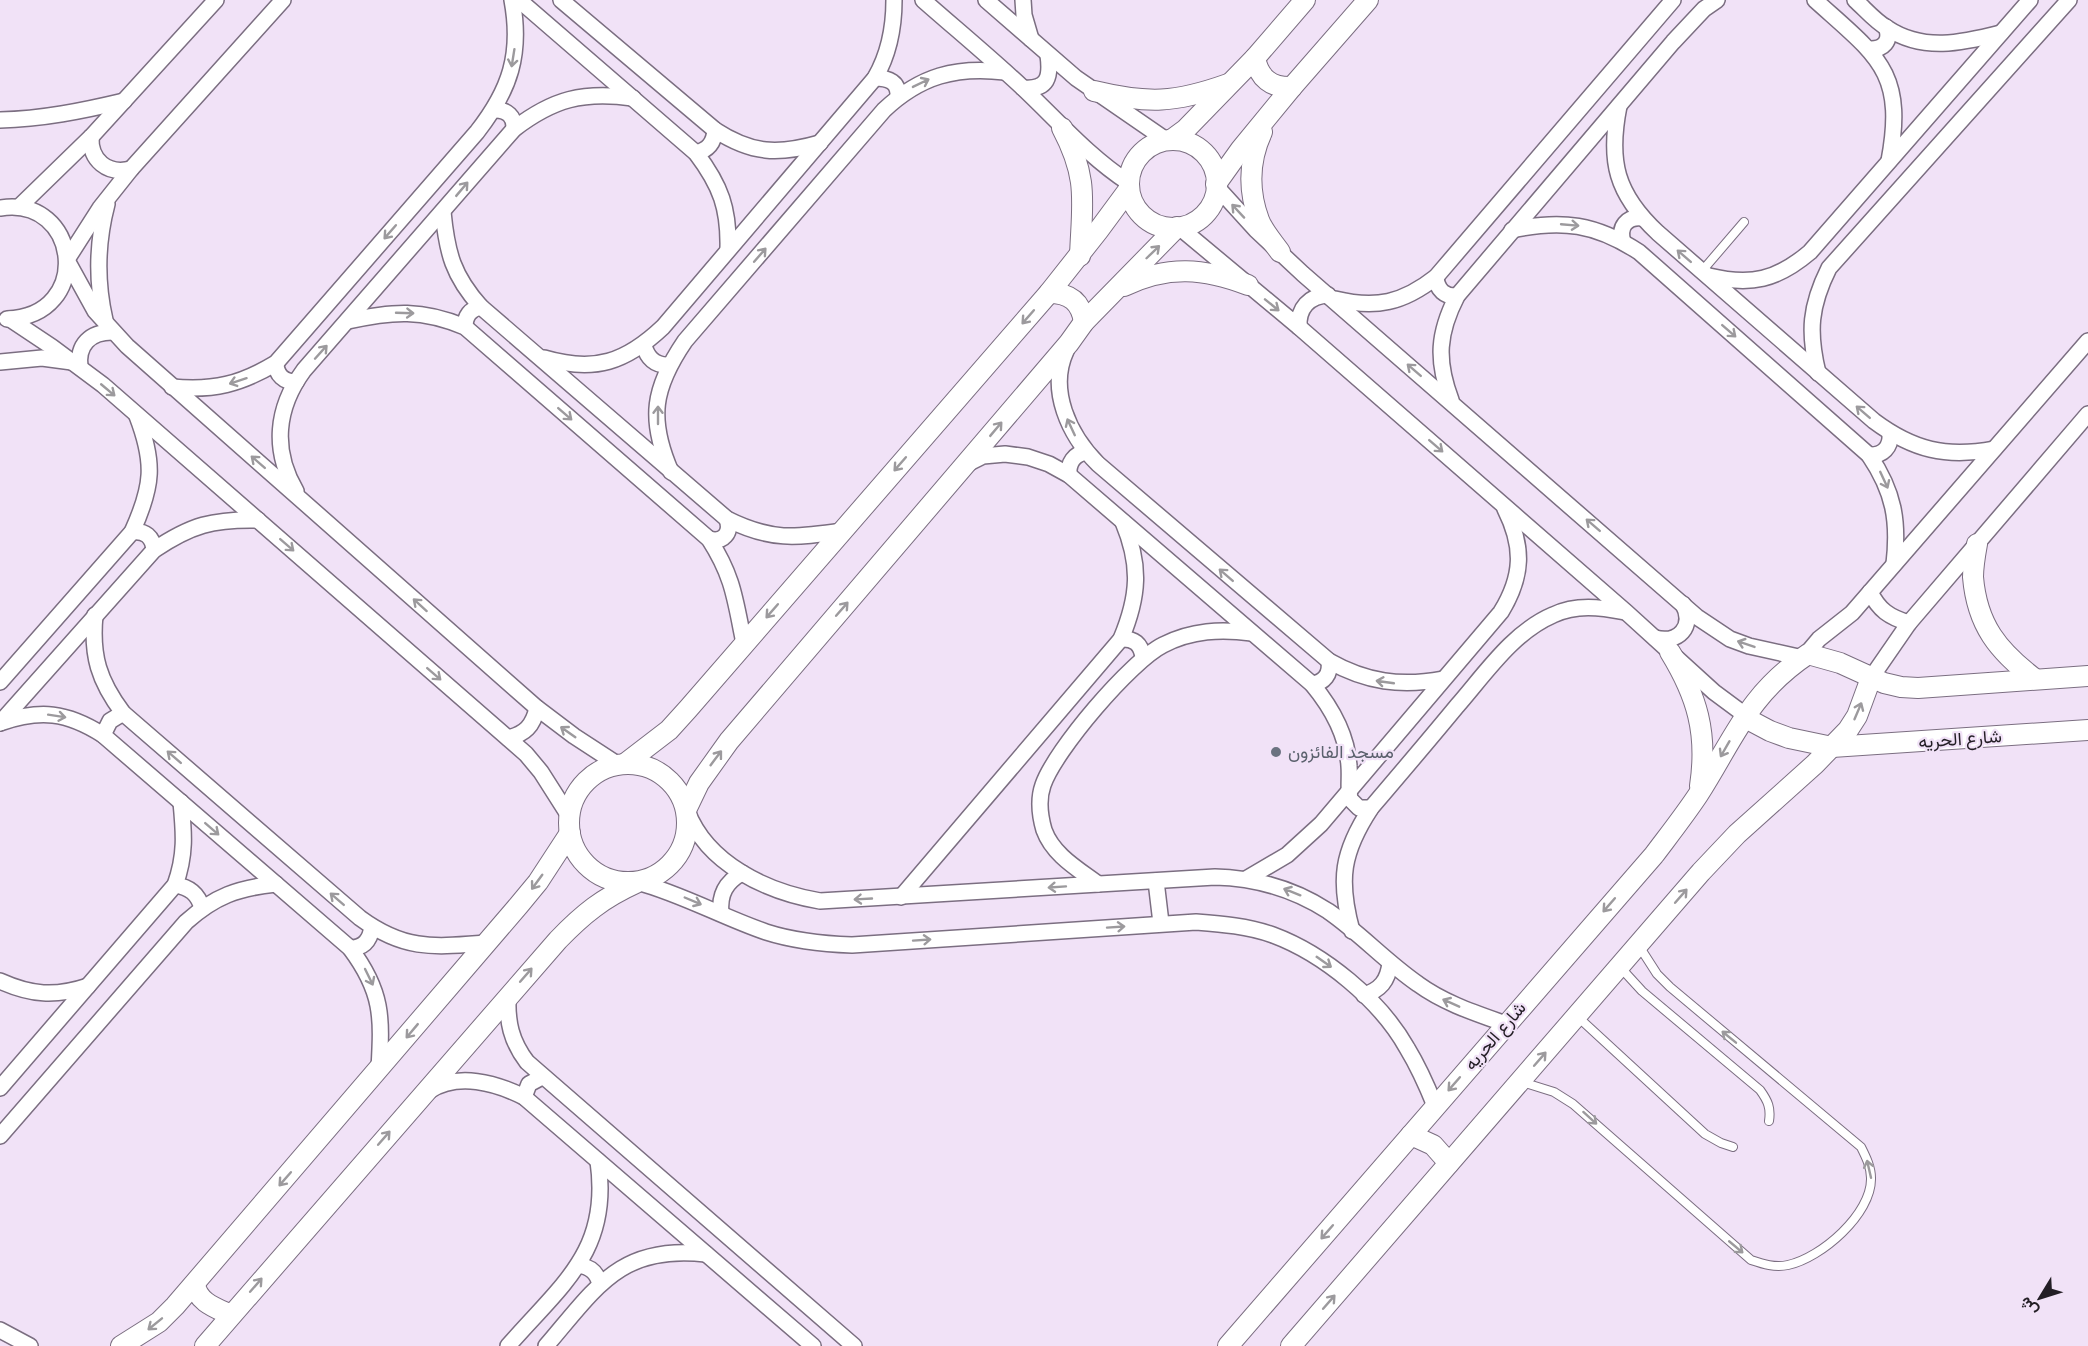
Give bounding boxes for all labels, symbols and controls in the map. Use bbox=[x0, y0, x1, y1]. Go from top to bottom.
one-way arrow bbox=[507, 48, 518, 67]
one-way arrow bbox=[912, 77, 930, 89]
one-way arrow bbox=[456, 181, 469, 197]
one-way arrow bbox=[1231, 204, 1245, 219]
one-way arrow bbox=[1560, 220, 1580, 231]
one-way arrow bbox=[383, 224, 397, 239]
one-way arrow bbox=[1145, 244, 1160, 259]
one-way arrow bbox=[753, 247, 766, 263]
one-way arrow bbox=[1677, 249, 1692, 263]
one-way arrow bbox=[1264, 298, 1280, 311]
one-way arrow bbox=[395, 307, 415, 318]
one-way arrow bbox=[1021, 309, 1035, 324]
one-way arrow bbox=[1721, 325, 1737, 338]
one-way arrow bbox=[314, 344, 327, 360]
one-way arrow bbox=[1407, 363, 1422, 377]
one-way arrow bbox=[229, 377, 248, 388]
one-way arrow bbox=[100, 383, 115, 397]
one-way arrow bbox=[1856, 405, 1871, 419]
one-way arrow bbox=[652, 406, 663, 426]
one-way arrow bbox=[557, 408, 573, 421]
one-way arrow bbox=[1065, 418, 1076, 436]
one-way arrow bbox=[989, 422, 1003, 437]
one-way arrow bbox=[1428, 439, 1443, 453]
one-way arrow bbox=[251, 455, 266, 469]
one-way arrow bbox=[893, 456, 907, 471]
one-way arrow bbox=[1878, 470, 1890, 488]
one-way arrow bbox=[1585, 519, 1601, 532]
one-way arrow bbox=[279, 539, 295, 552]
one-way arrow bbox=[1219, 568, 1234, 582]
one-way arrow bbox=[413, 598, 428, 612]
one-way arrow bbox=[835, 602, 849, 617]
one-way arrow bbox=[765, 603, 779, 618]
one-way arrow bbox=[1737, 638, 1756, 649]
one-way arrow bbox=[426, 667, 442, 680]
one-way arrow bbox=[1376, 676, 1396, 687]
one-way arrow bbox=[1853, 702, 1864, 720]
one-way arrow bbox=[47, 710, 66, 721]
street label: شارع الحريه bbox=[1917, 724, 2003, 754]
one-way arrow bbox=[561, 726, 577, 738]
place label: مسجد الفائزون bbox=[1288, 740, 1394, 763]
one-way arrow bbox=[1718, 740, 1730, 757]
marker: مسجد الفائزون bbox=[1269, 745, 1283, 759]
one-way arrow bbox=[167, 750, 182, 764]
one-way arrow bbox=[709, 750, 722, 766]
one-way arrow bbox=[204, 822, 219, 836]
one-way arrow bbox=[531, 873, 544, 889]
one-way arrow bbox=[1048, 882, 1068, 893]
one-way arrow bbox=[1283, 886, 1302, 897]
one-way arrow bbox=[1674, 888, 1687, 904]
one-way arrow bbox=[329, 892, 345, 905]
one-way arrow bbox=[853, 894, 873, 905]
one-way arrow bbox=[683, 896, 701, 907]
one-way arrow bbox=[1602, 897, 1616, 912]
one-way arrow bbox=[1106, 921, 1126, 932]
one-way arrow bbox=[911, 935, 931, 946]
one-way arrow bbox=[1315, 956, 1331, 968]
one-way arrow bbox=[363, 967, 375, 985]
one-way arrow bbox=[519, 968, 533, 983]
one-way arrow bbox=[1443, 997, 1461, 1008]
street label: شارع الحريه bbox=[1459, 997, 1531, 1075]
one-way arrow bbox=[405, 1023, 418, 1039]
one-way arrow bbox=[1722, 1030, 1737, 1044]
one-way arrow bbox=[1533, 1051, 1546, 1067]
one-way arrow bbox=[1447, 1076, 1461, 1091]
one-way arrow bbox=[1582, 1111, 1597, 1125]
one-way arrow bbox=[377, 1131, 391, 1146]
one-way arrow bbox=[1863, 1159, 1874, 1179]
one-way arrow bbox=[278, 1171, 292, 1186]
one-way arrow bbox=[1320, 1224, 1333, 1240]
one-way arrow bbox=[1728, 1240, 1743, 1254]
north arrow bbox=[2010, 1268, 2070, 1328]
one-way arrow bbox=[249, 1278, 263, 1293]
text: ش bbox=[2014, 1293, 2042, 1321]
one-way arrow bbox=[1322, 1295, 1336, 1310]
one-way arrow bbox=[147, 1318, 163, 1331]

